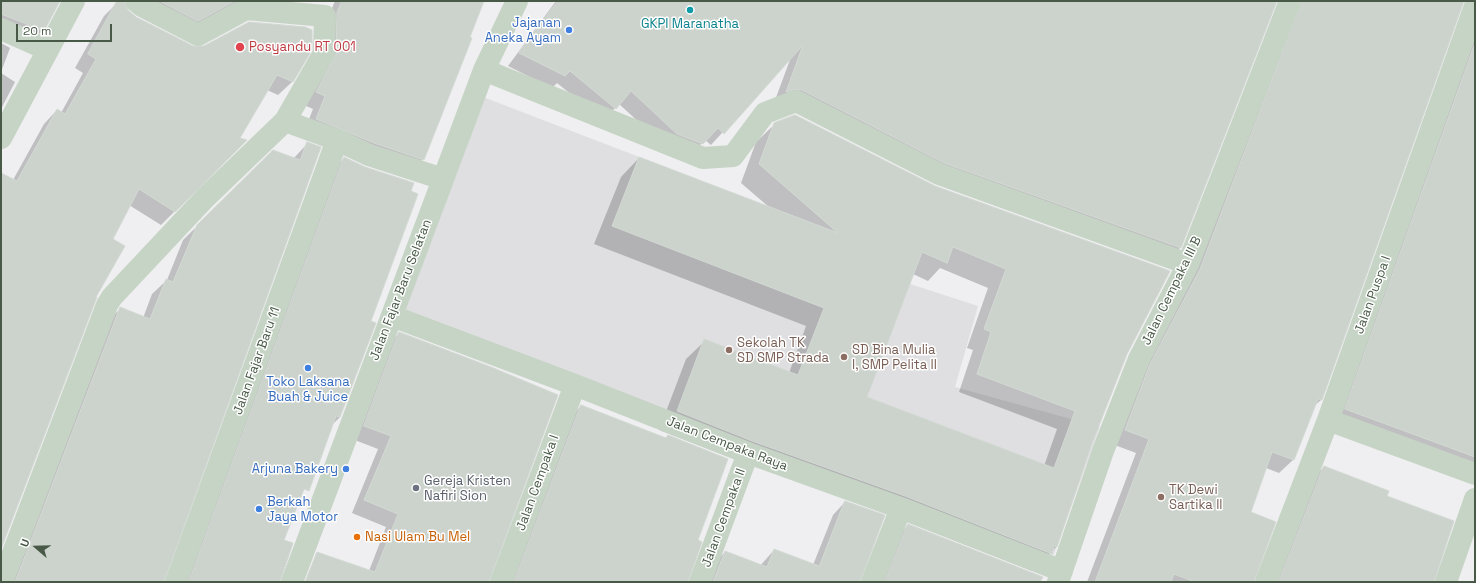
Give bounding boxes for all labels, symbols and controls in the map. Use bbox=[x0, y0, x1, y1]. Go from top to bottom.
marker: GKPI Maranatha bbox=[685, 5, 695, 15]
place label: Jajanan Aneka Ayam bbox=[485, 15, 561, 46]
scale bar bbox=[18, 16, 114, 42]
place label: GKPI Maranatha bbox=[641, 16, 739, 32]
text: 20 m bbox=[23, 23, 51, 39]
marker: Jajanan Aneka Ayam bbox=[564, 25, 574, 35]
place label: Posyandu RT 001 bbox=[249, 39, 356, 55]
marker: Posyandu RT 001 bbox=[234, 41, 246, 53]
street label: Jalan Fajar Baru Selatan bbox=[367, 217, 435, 363]
street label: Jalan Cempaka III B bbox=[1139, 234, 1205, 348]
street label: Jalan Puspa I bbox=[1352, 254, 1394, 336]
street label: Jalan Fajar Baru 11 bbox=[230, 305, 284, 417]
place label: Sekolah TK SD SMP Strada bbox=[737, 335, 829, 366]
place label: SD Bina Mulia I, SMP Pelita II bbox=[852, 342, 937, 373]
marker: Sekolah TK SD SMP Strada bbox=[724, 345, 734, 355]
marker: SD Bina Mulia I, SMP Pelita II bbox=[839, 352, 849, 362]
marker: Toko Laksana Buah & Juice bbox=[303, 363, 313, 373]
place label: Toko Laksana Buah & Juice bbox=[266, 374, 350, 405]
street label: Jalan Cempaka Raya bbox=[664, 414, 790, 474]
street label: Jalan Cempaka I bbox=[513, 433, 563, 533]
place label: Arjuna Bakery bbox=[252, 461, 338, 477]
marker: Arjuna Bakery bbox=[341, 464, 351, 474]
street label: Jalan Cempaka II bbox=[699, 467, 749, 569]
place label: Gereja Kristen Nafiri Sion bbox=[424, 473, 511, 504]
place label: TK Dewi Sartika II bbox=[1169, 482, 1223, 513]
marker: Gereja Kristen Nafiri Sion bbox=[411, 483, 421, 493]
marker: TK Dewi Sartika II bbox=[1156, 492, 1166, 502]
place label: Berkah Jaya Motor bbox=[267, 494, 338, 525]
marker: Berkah Jaya Motor bbox=[254, 504, 264, 514]
north arrow bbox=[16, 527, 56, 567]
place label: Nasi Ulam Bu Mel bbox=[365, 529, 470, 545]
marker: Nasi Ulam Bu Mel bbox=[352, 532, 362, 542]
text: U bbox=[17, 537, 33, 549]

